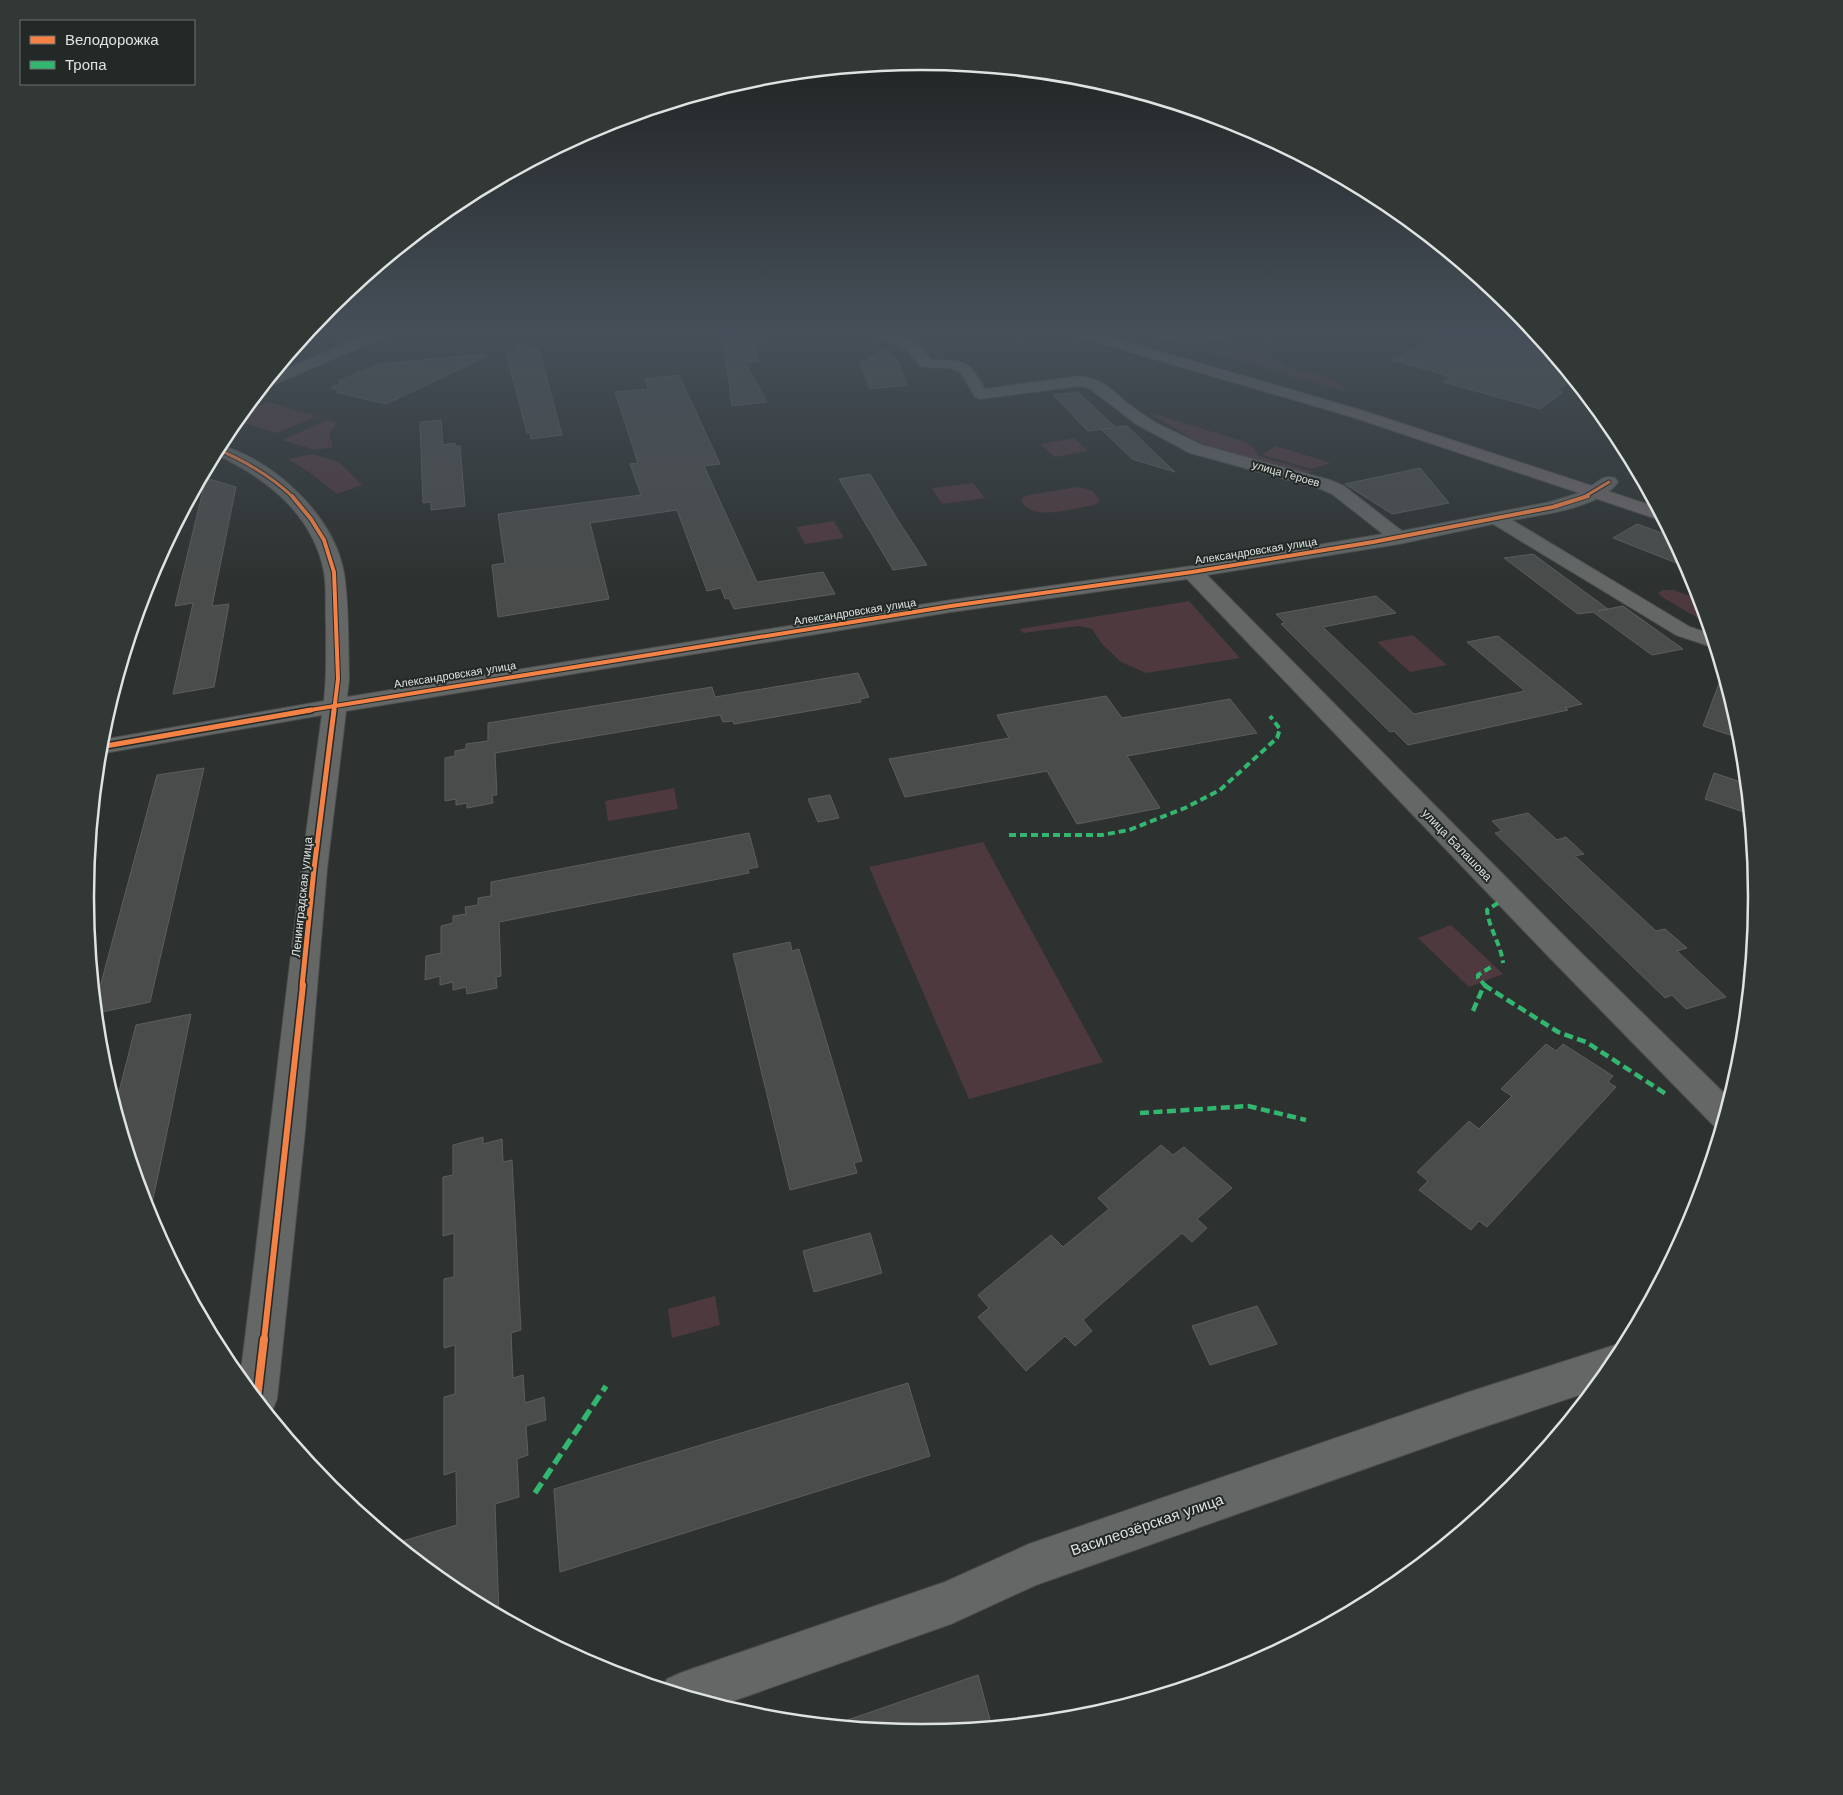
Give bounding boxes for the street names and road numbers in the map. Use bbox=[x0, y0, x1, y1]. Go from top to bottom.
street label: улица Героев bbox=[1251, 458, 1321, 490]
street label: Александровская улица bbox=[1194, 535, 1319, 567]
street label: Александровская улица bbox=[793, 596, 918, 628]
street label: Александровская улица bbox=[393, 659, 518, 691]
street label: улица Балашова bbox=[1419, 806, 1495, 884]
street label: Ленинградская улица bbox=[289, 836, 315, 958]
street label: Василеозёрская улица bbox=[1068, 1490, 1226, 1560]

